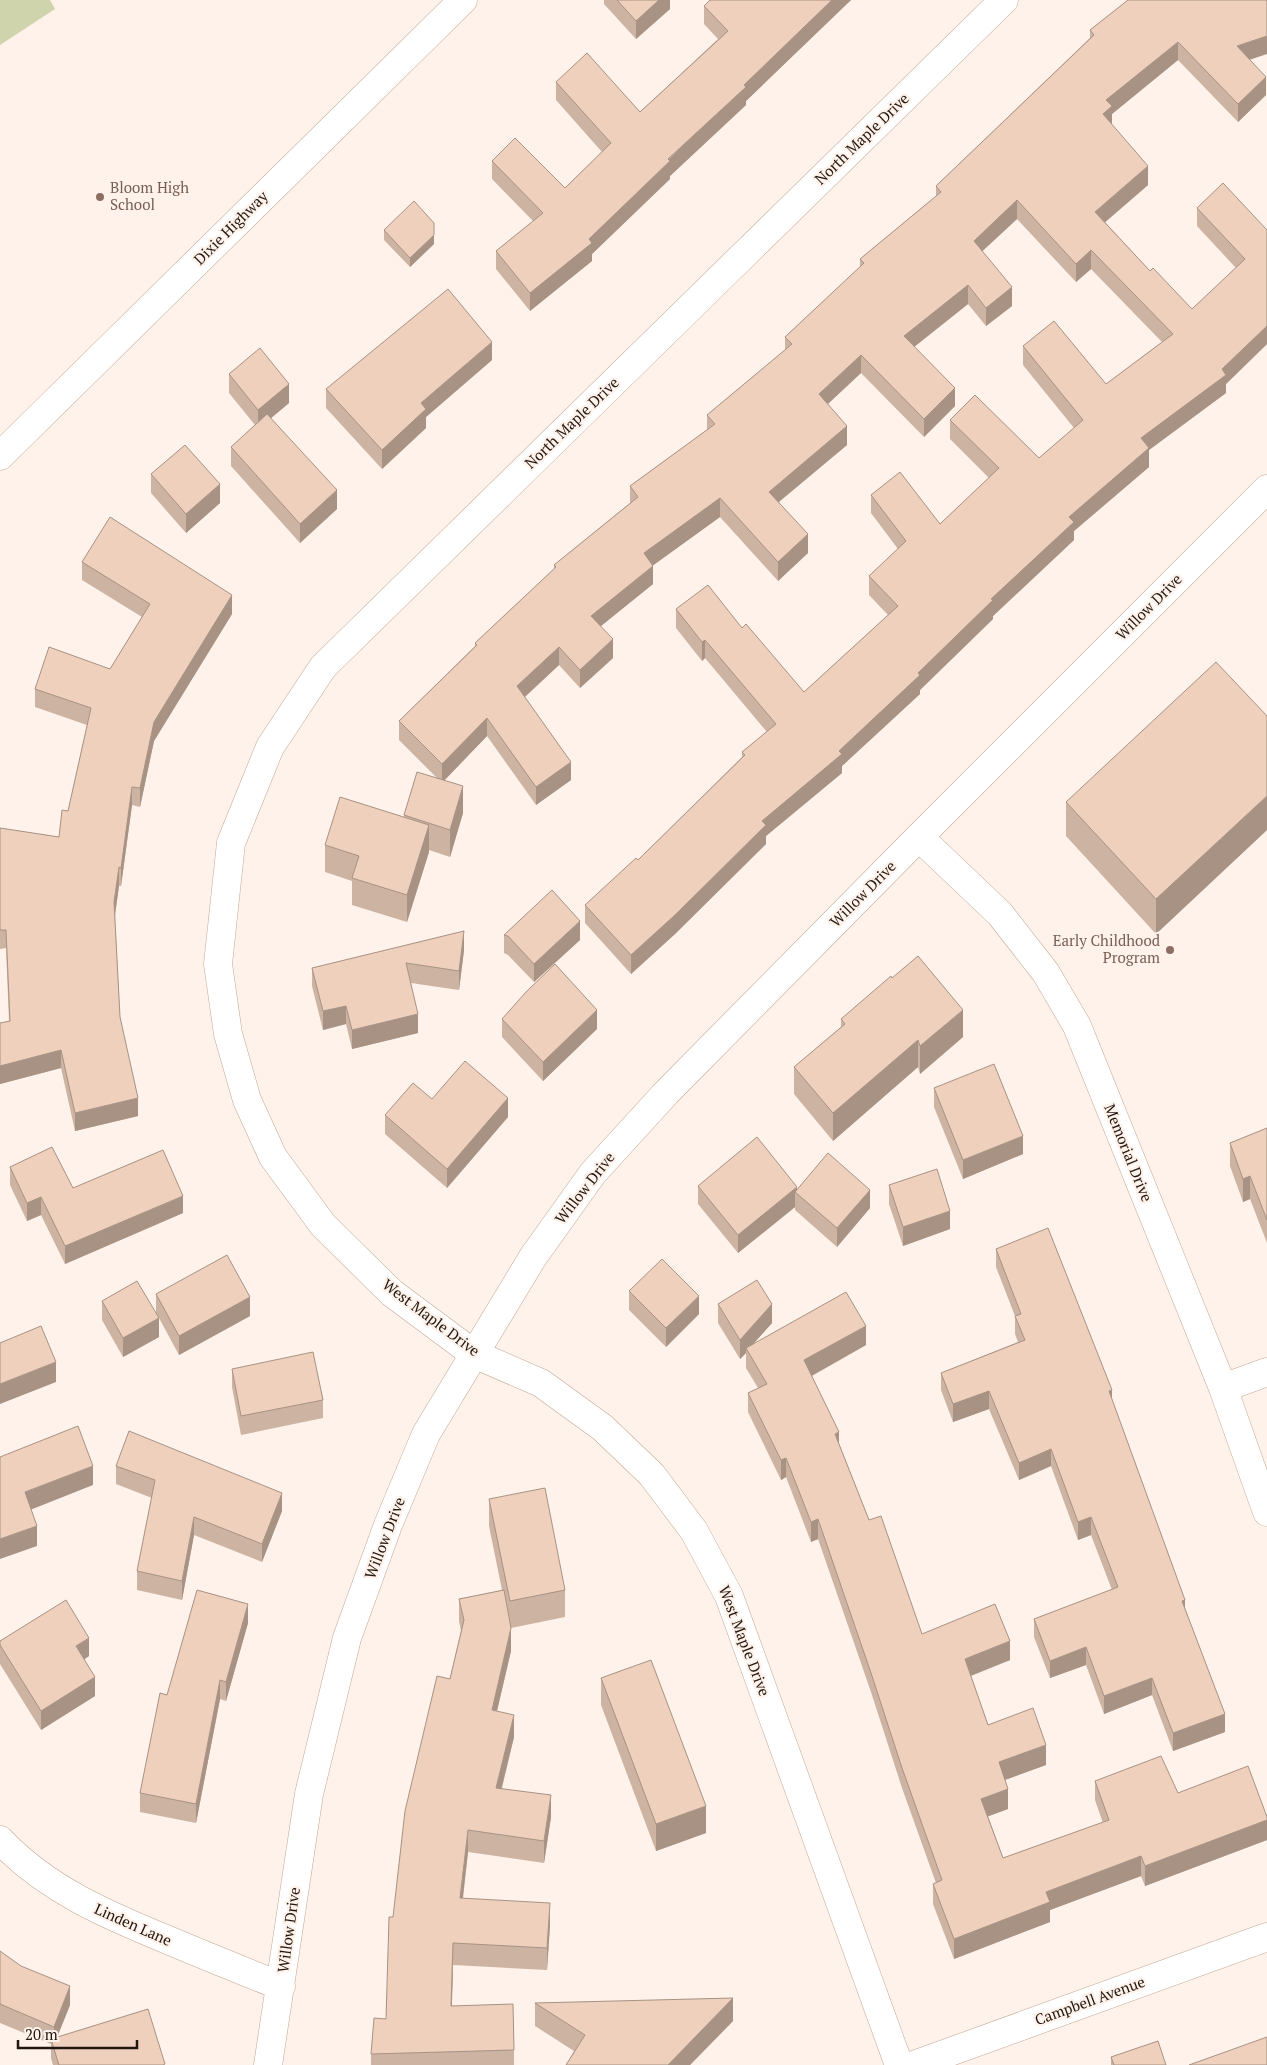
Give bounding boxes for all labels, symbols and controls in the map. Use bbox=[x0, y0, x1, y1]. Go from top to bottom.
street label: North Maple Drive bbox=[810, 88, 913, 188]
place label: Bloom High School bbox=[110, 177, 189, 214]
street label: Dixie Highway bbox=[189, 186, 272, 269]
marker: Bloom High School bbox=[94, 191, 106, 203]
street label: North Maple Drive bbox=[520, 372, 623, 472]
street label: Willow Drive bbox=[1111, 569, 1186, 644]
street label: Willow Drive bbox=[825, 856, 900, 931]
place label: Early Childhood Program bbox=[1053, 930, 1160, 967]
marker: Early Childhood Program bbox=[1164, 944, 1176, 956]
street label: Memorial Drive bbox=[1100, 1101, 1158, 1204]
street label: Willow Drive bbox=[550, 1147, 619, 1227]
street label: West Maple Drive bbox=[379, 1274, 484, 1360]
street label: Willow Drive bbox=[359, 1494, 409, 1581]
street label: West Maple Drive bbox=[715, 1583, 775, 1699]
street label: Willow Drive bbox=[272, 1886, 304, 1974]
street label: Linden Lane bbox=[92, 1898, 175, 1950]
street label: Campbell Avenue bbox=[1032, 1971, 1148, 2029]
scale bar bbox=[18, 2018, 136, 2050]
text: 20 m bbox=[25, 2024, 58, 2044]

